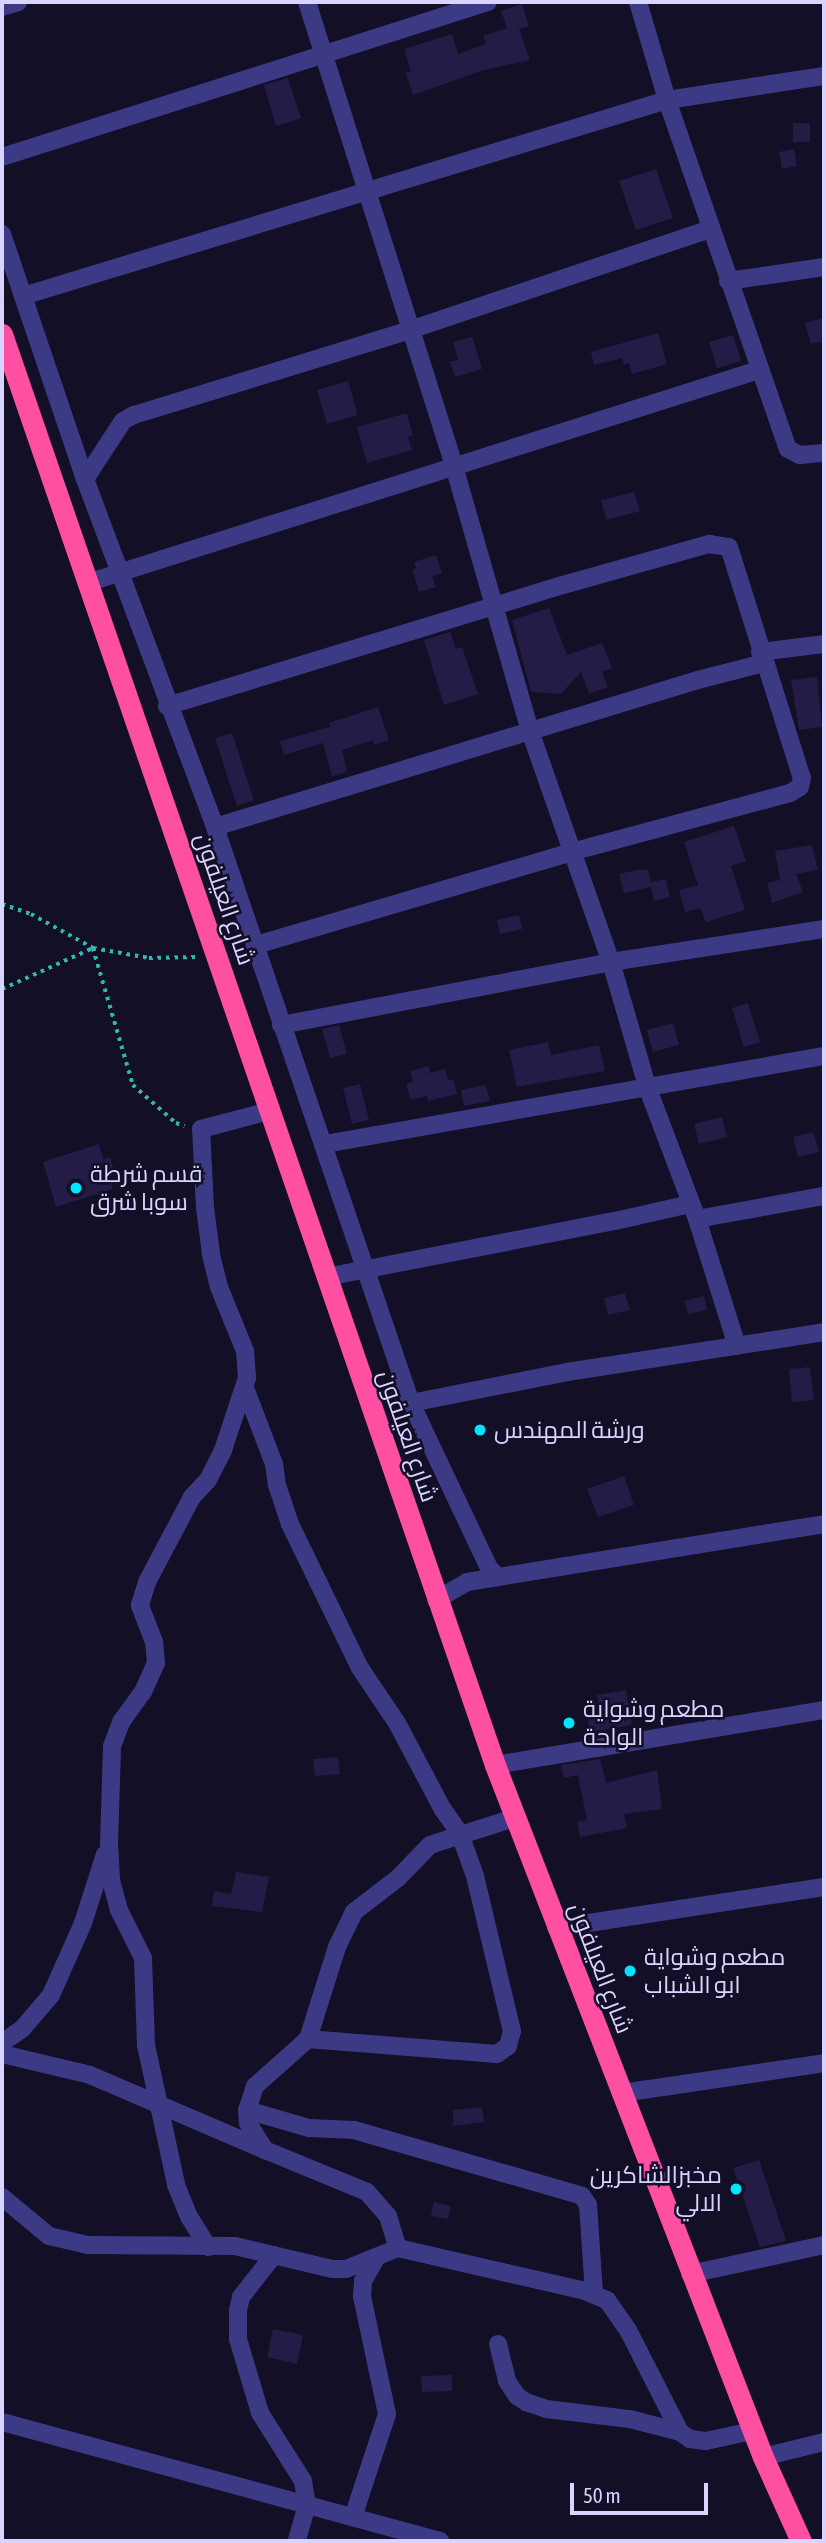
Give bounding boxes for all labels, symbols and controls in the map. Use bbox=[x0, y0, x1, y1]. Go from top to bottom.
street label: شارع العيلفون bbox=[189, 829, 261, 969]
place label: قسم شرطة سوبا شرق bbox=[90, 1160, 203, 1216]
marker: قسم شرطة سوبا شرق bbox=[68, 1180, 84, 1196]
street label: شارع العيلفون bbox=[372, 1366, 444, 1506]
place label: ورشة المهندس bbox=[494, 1416, 644, 1444]
marker: ورشة المهندس bbox=[472, 1422, 488, 1438]
place label: مطعم وشواية الواحة bbox=[583, 1695, 724, 1751]
marker: مطعم وشواية الواحة bbox=[561, 1715, 577, 1731]
street label: شارع العيلفون bbox=[563, 1899, 639, 2037]
place label: مطعم وشواية ابو الشباب bbox=[644, 1943, 785, 1999]
marker: مطعم وشواية ابو الشباب bbox=[622, 1963, 638, 1979]
place label: مخبزالشاكرين الالي bbox=[590, 2161, 722, 2217]
marker: مخبزالشاكرين الالي bbox=[728, 2181, 744, 2197]
scale bar bbox=[574, 2470, 712, 2514]
text: 50 m bbox=[583, 2483, 621, 2507]

